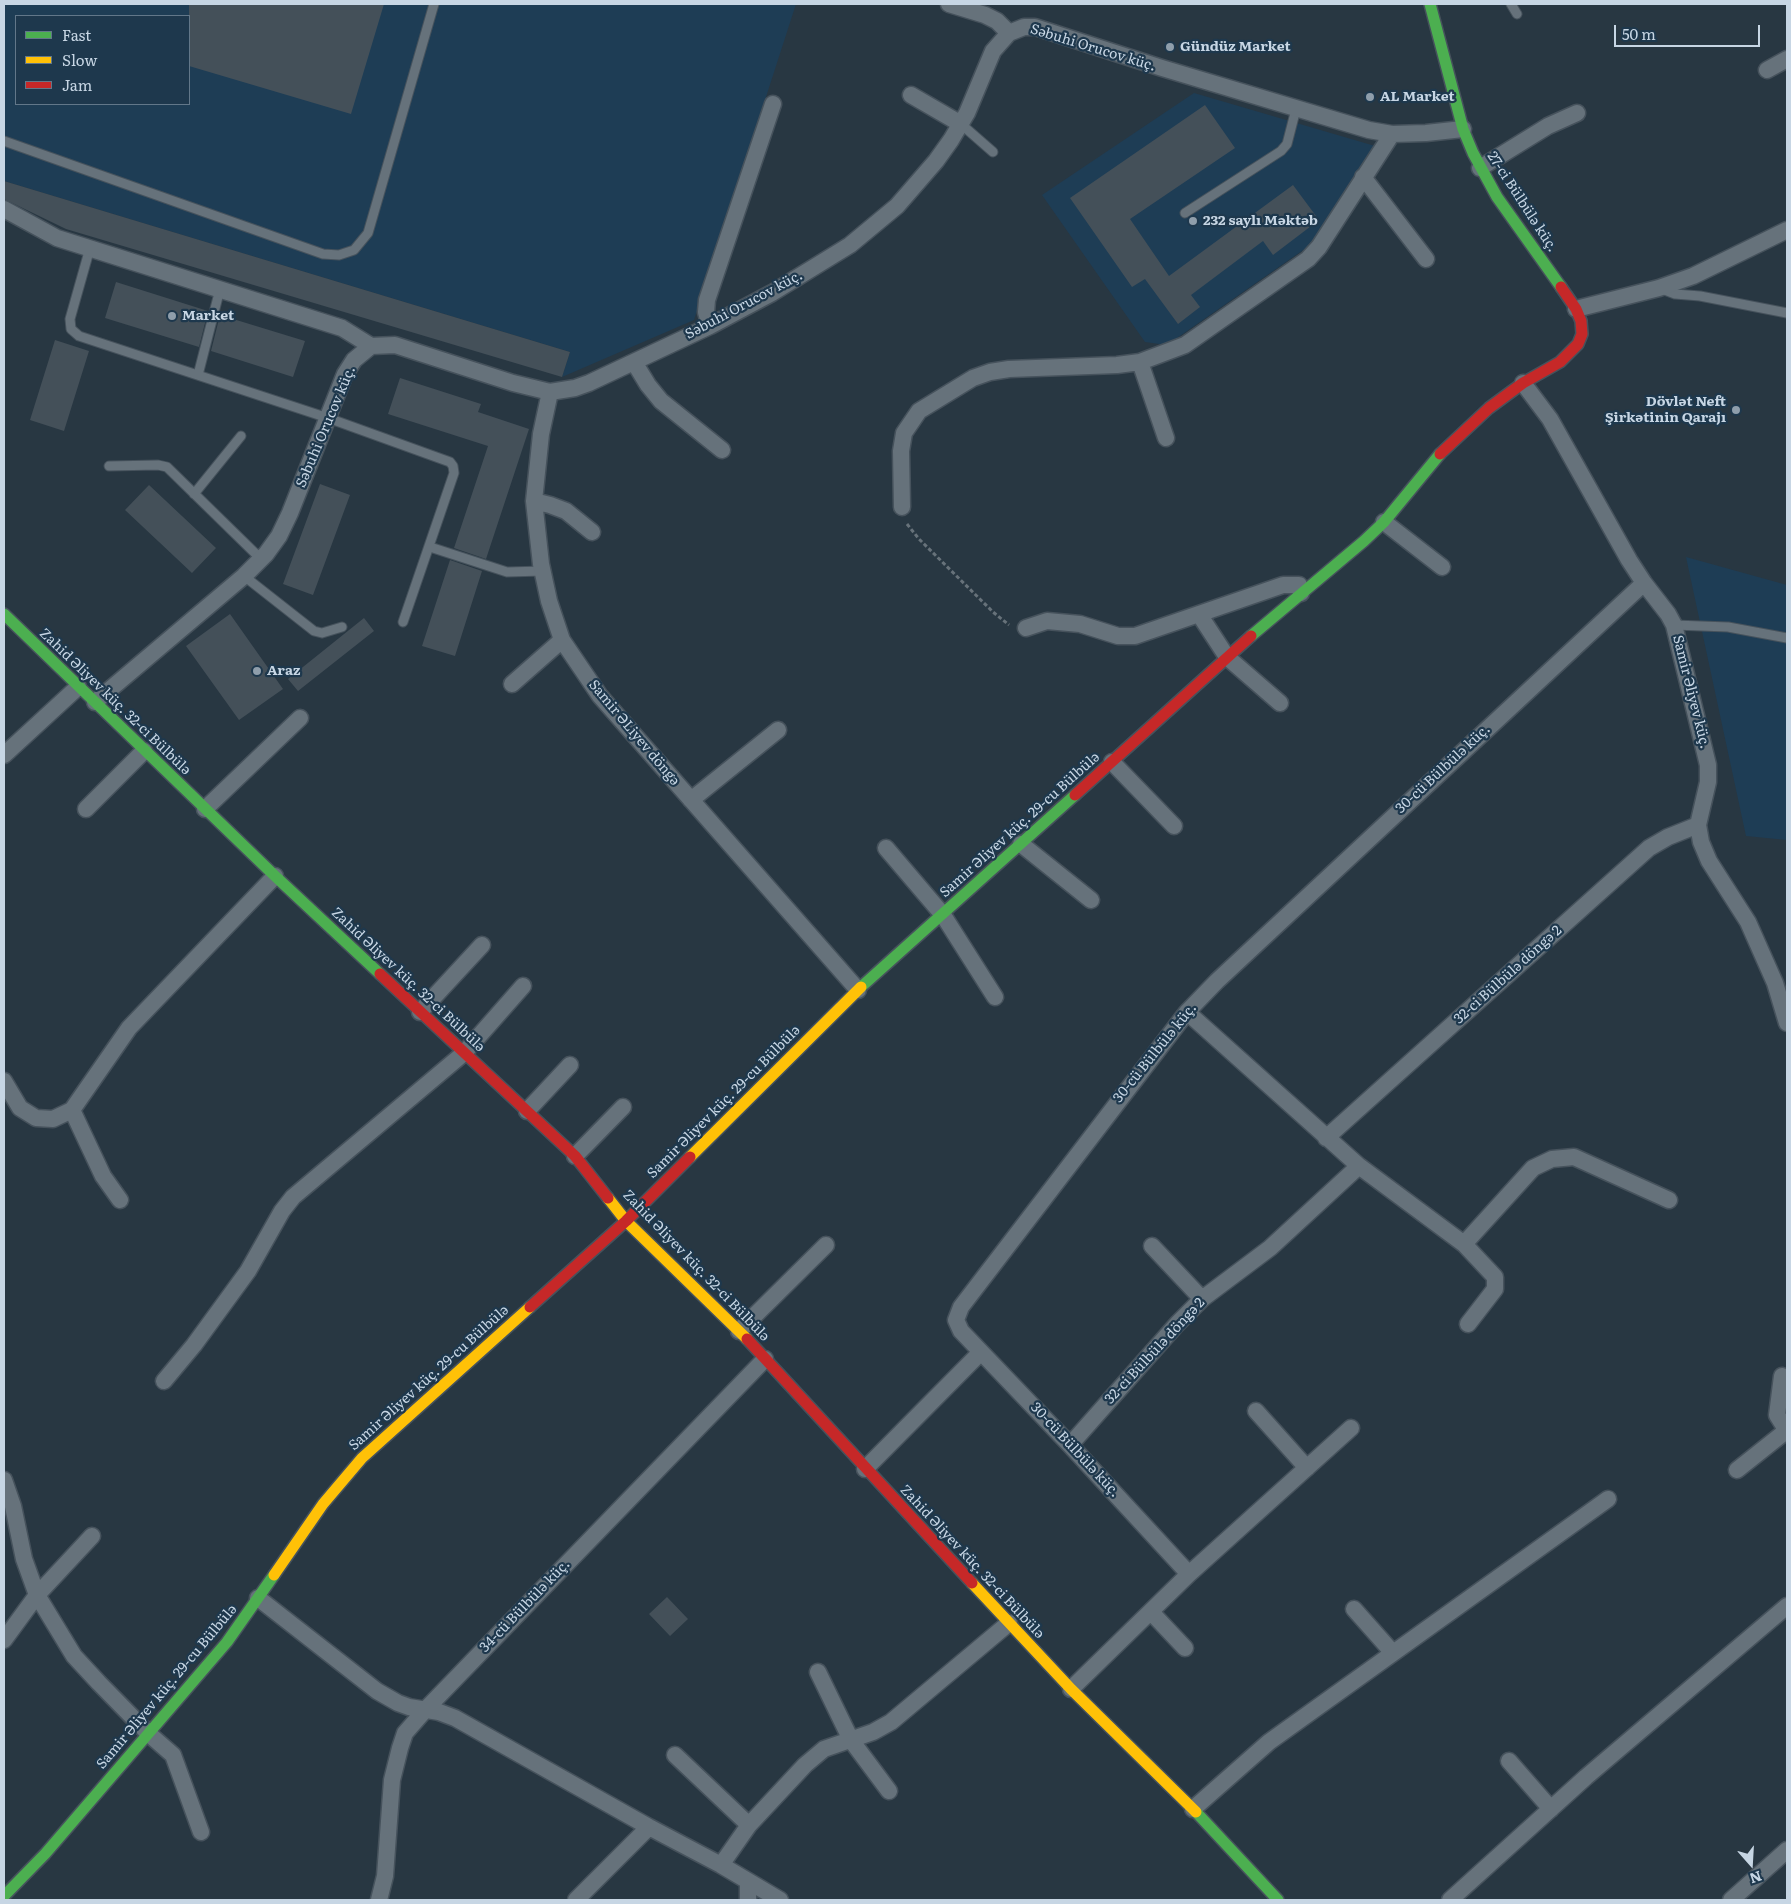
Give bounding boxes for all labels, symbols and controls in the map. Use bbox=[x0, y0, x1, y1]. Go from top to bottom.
legend bbox=[15, 15, 190, 105]
scale bar bbox=[1616, 15, 1762, 47]
street label: Səbuhi Orucov küç. bbox=[1028, 21, 1158, 75]
text: 50 m bbox=[1622, 22, 1656, 45]
text: Fast bbox=[62, 23, 91, 46]
place label: Gündüz Market bbox=[1180, 39, 1291, 55]
marker: Gündüz Market bbox=[1164, 41, 1176, 53]
text: Slow bbox=[62, 48, 97, 71]
text: Jam bbox=[62, 73, 92, 96]
place label: AL Market bbox=[1380, 89, 1455, 105]
marker: AL Market bbox=[1364, 91, 1376, 103]
street label: 27-ci Bülbülə küç. bbox=[1483, 149, 1561, 255]
place label: 232 saylı Məktəb bbox=[1203, 213, 1318, 229]
marker: 232 saylı Məktəb bbox=[1187, 215, 1199, 227]
street label: Səbuhi Orucov küç. bbox=[682, 267, 806, 343]
place label: Market bbox=[182, 308, 234, 324]
marker: Market bbox=[166, 310, 178, 322]
street label: Səbuhi Orucov küç. bbox=[293, 364, 359, 490]
place label: Dövlət Neft Şirkətinin Qarajı bbox=[1605, 394, 1726, 427]
marker: Dövlət Neft Şirkətinin Qarajı bbox=[1730, 404, 1742, 416]
street label: Zahid Əliyev küç. 32-ci Bülbülə bbox=[36, 625, 194, 779]
street label: Samir Əliyev küç. bbox=[1669, 633, 1713, 751]
place label: Araz bbox=[267, 663, 300, 679]
marker: Araz bbox=[251, 665, 263, 677]
street label: Samir ƏLiyev döngə bbox=[585, 677, 683, 789]
street label: 30-cü Bülbülə küç. bbox=[1392, 721, 1494, 817]
street label: Samir Əliyev küç. 29-cu Bülbülə bbox=[937, 749, 1103, 901]
street label: Zahid Əliyev küç. 32-ci Bülbülə bbox=[328, 904, 488, 1056]
street label: 32-ci Bülbülə döngə 2 bbox=[1451, 922, 1565, 1028]
street label: 30-cü Bülbülə küç. bbox=[1110, 1000, 1200, 1106]
street label: Samir Əliyev küç. 29-cu Bülbülə bbox=[644, 1022, 804, 1182]
street label: Zahid Əliyev küç. 32-ci Bülbülə bbox=[619, 1187, 773, 1345]
street label: 32-ci Bülbülə döngə 2 bbox=[1101, 1294, 1209, 1408]
street label: Samir Əliyev küç. 29-cu Bülbülə bbox=[346, 1302, 512, 1454]
street label: 30-cü Bülbülə küç. bbox=[1027, 1399, 1123, 1501]
street label: Zahid Əliyev küç. 32-ci Bülbülə bbox=[896, 1482, 1048, 1642]
street label: 34-cü Bülbülə küç. bbox=[476, 1556, 574, 1656]
street label: Samir Əliyev küç. 29-cu Bülbülə bbox=[93, 1601, 241, 1773]
north arrow bbox=[1726, 1839, 1776, 1889]
text: N bbox=[1747, 1867, 1765, 1890]

